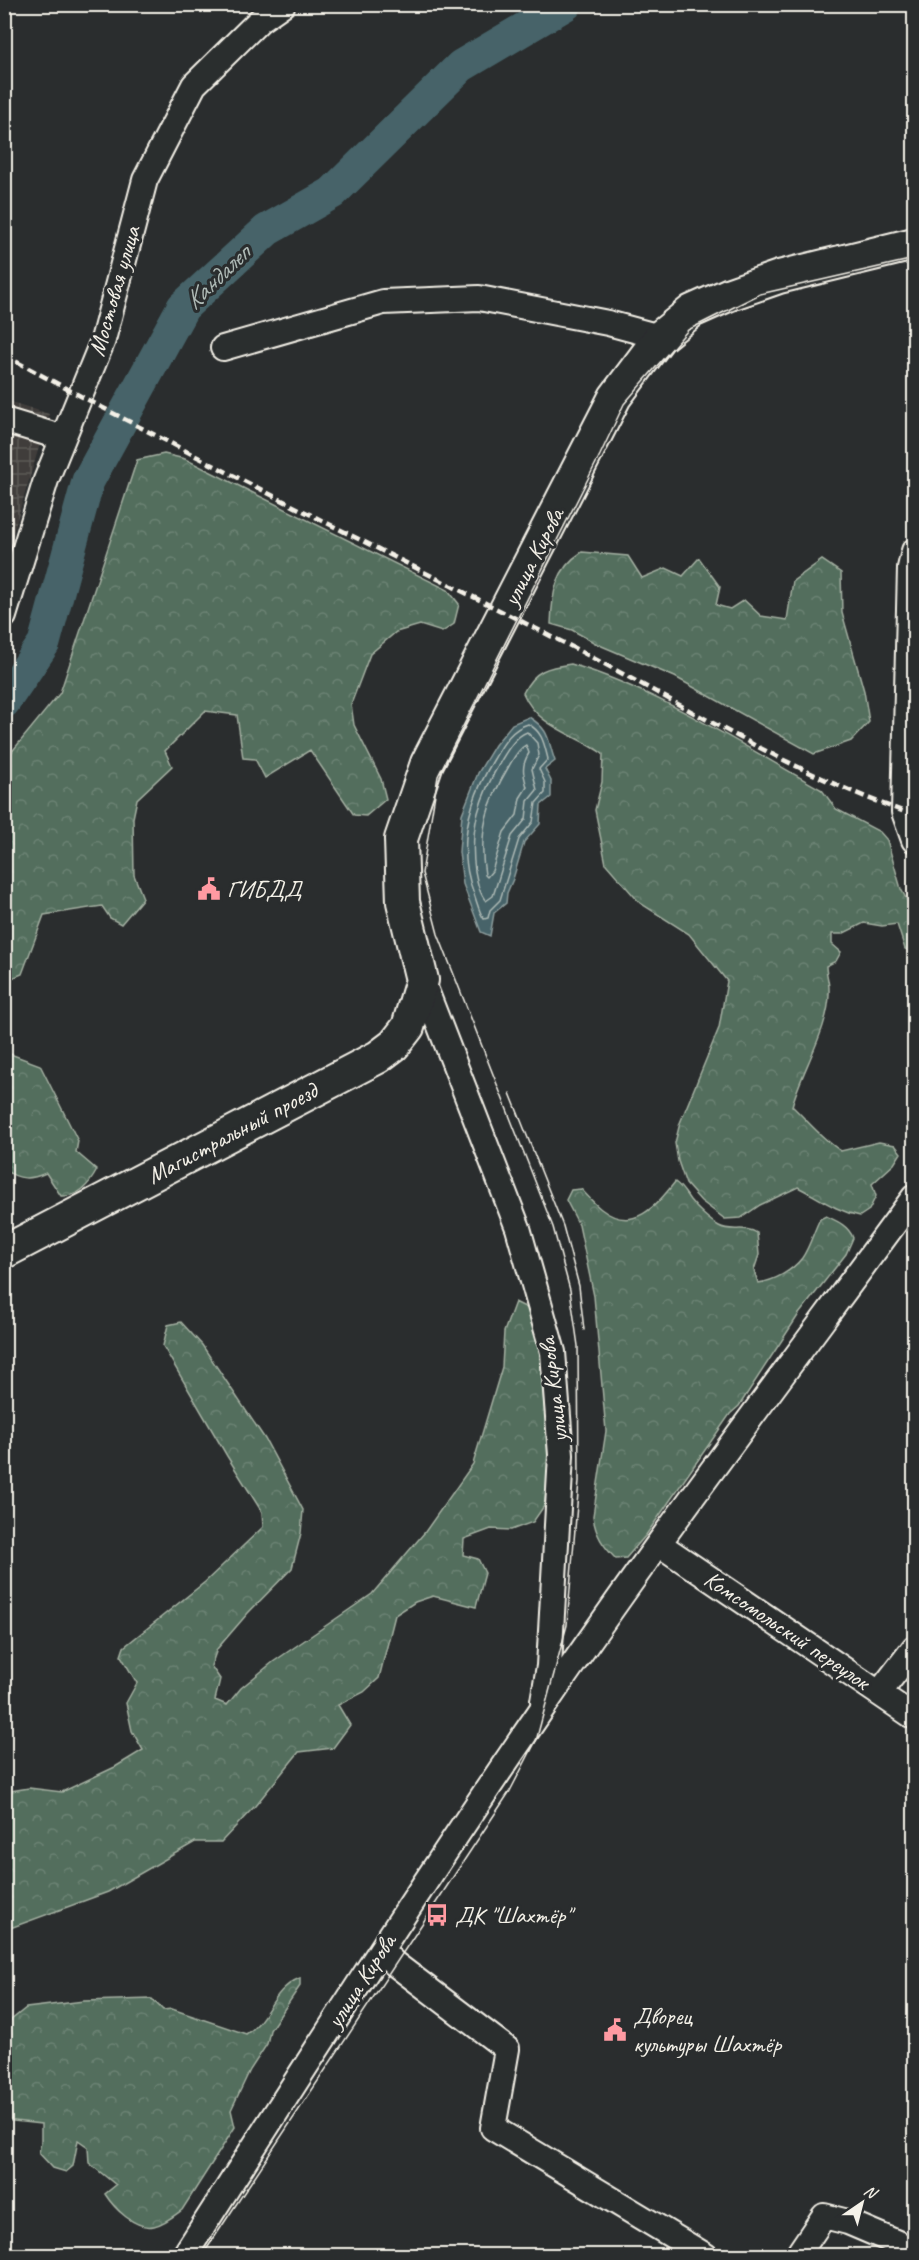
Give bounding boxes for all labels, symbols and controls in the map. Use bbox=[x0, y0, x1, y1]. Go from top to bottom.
street label: Мостовая улица bbox=[81, 221, 147, 360]
water label: Кандалеп bbox=[177, 235, 260, 317]
street label: улица Кирова bbox=[495, 501, 571, 613]
place label: ГИБДД bbox=[227, 874, 304, 904]
public building icon: ГИБДД bbox=[196, 876, 222, 902]
street label: Магистральный проезд bbox=[142, 1074, 325, 1191]
street label: улица Кирова bbox=[531, 1333, 575, 1446]
street label: Комсомольский переулок bbox=[699, 1564, 877, 1698]
place label: ДК "Шахтёр" bbox=[455, 1900, 576, 1930]
bus stop icon: ДК "Шахтёр" bbox=[424, 1902, 450, 1928]
street label: улица Кирова bbox=[318, 1927, 404, 2035]
place label: Дворец культуры Шахтёр bbox=[633, 2001, 782, 2059]
public building icon: Дворец культуры Шахтёр bbox=[602, 2017, 628, 2043]
north arrow bbox=[832, 2173, 892, 2233]
text: N bbox=[860, 2180, 882, 2204]

